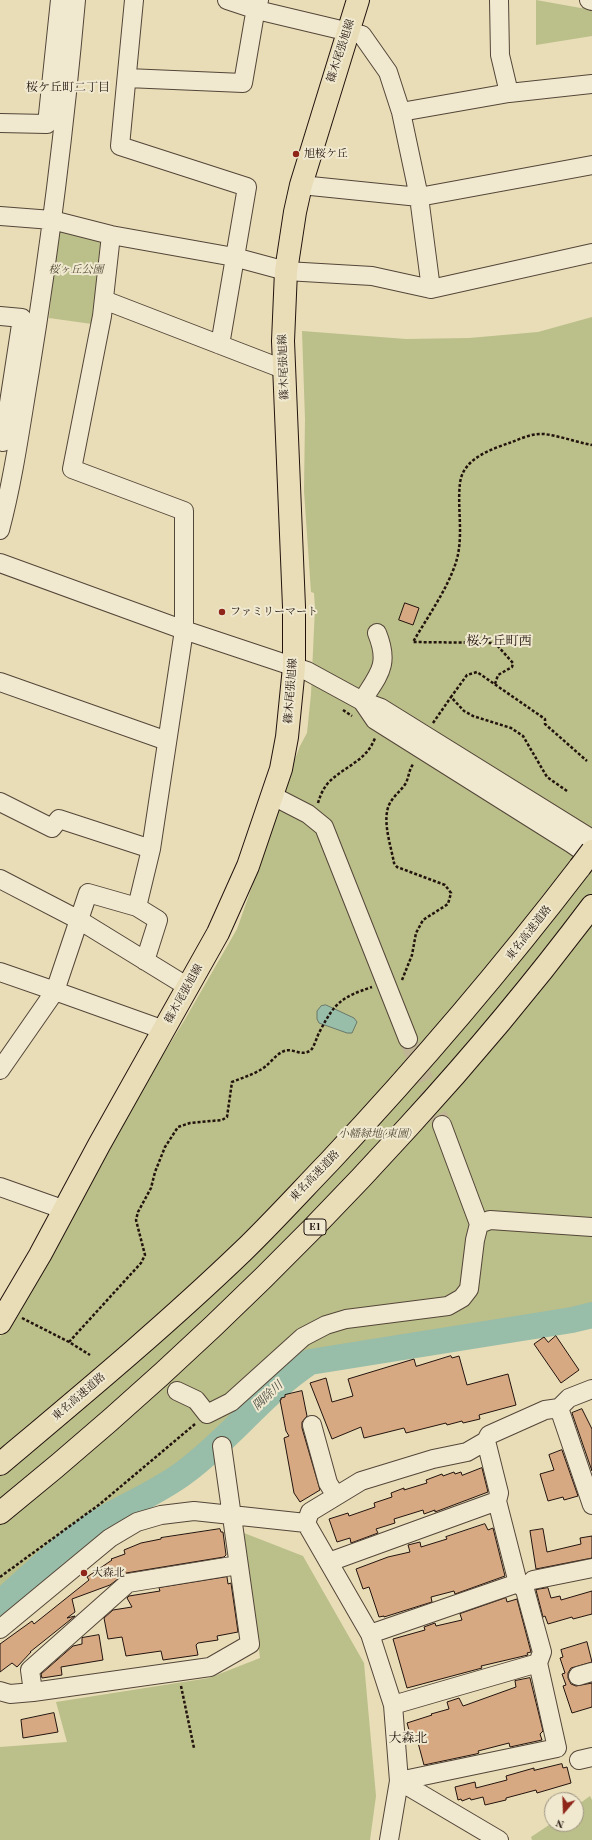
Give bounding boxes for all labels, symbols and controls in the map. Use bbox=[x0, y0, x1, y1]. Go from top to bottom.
street label: 篠木尾張旭線 bbox=[325, 18, 357, 84]
district label: 桜ケ丘町二丁目 bbox=[26, 81, 110, 95]
place label: 旭桜ケ丘 bbox=[304, 147, 348, 161]
marker: 旭桜ケ丘 bbox=[291, 149, 301, 159]
park label: 桜ヶ丘公園 bbox=[49, 263, 103, 277]
street label: 篠木尾張旭線 bbox=[276, 334, 292, 400]
place label: ファミリーマート bbox=[230, 605, 318, 619]
marker: ファミリーマート bbox=[217, 607, 227, 617]
district label: 桜ケ丘町西 bbox=[467, 634, 531, 650]
street label: 篠木尾張旭線 bbox=[282, 658, 300, 724]
street label: 東名高速道路 bbox=[503, 903, 555, 963]
street label: 篠木尾張旭線 bbox=[162, 962, 206, 1026]
park label: 小幡緑地(東園) bbox=[338, 1127, 412, 1141]
street label: 東名高速道路 bbox=[287, 1148, 343, 1204]
road number: E1 bbox=[304, 1219, 326, 1235]
street label: 東名高速道路 bbox=[50, 1370, 108, 1424]
water label: 隅除川 bbox=[250, 1378, 286, 1414]
place label: 大森北 bbox=[92, 1566, 125, 1580]
marker: 大森北 bbox=[79, 1568, 89, 1578]
district label: 大森北 bbox=[389, 1731, 427, 1747]
north arrow bbox=[544, 1792, 584, 1832]
text: N bbox=[554, 1816, 566, 1829]

